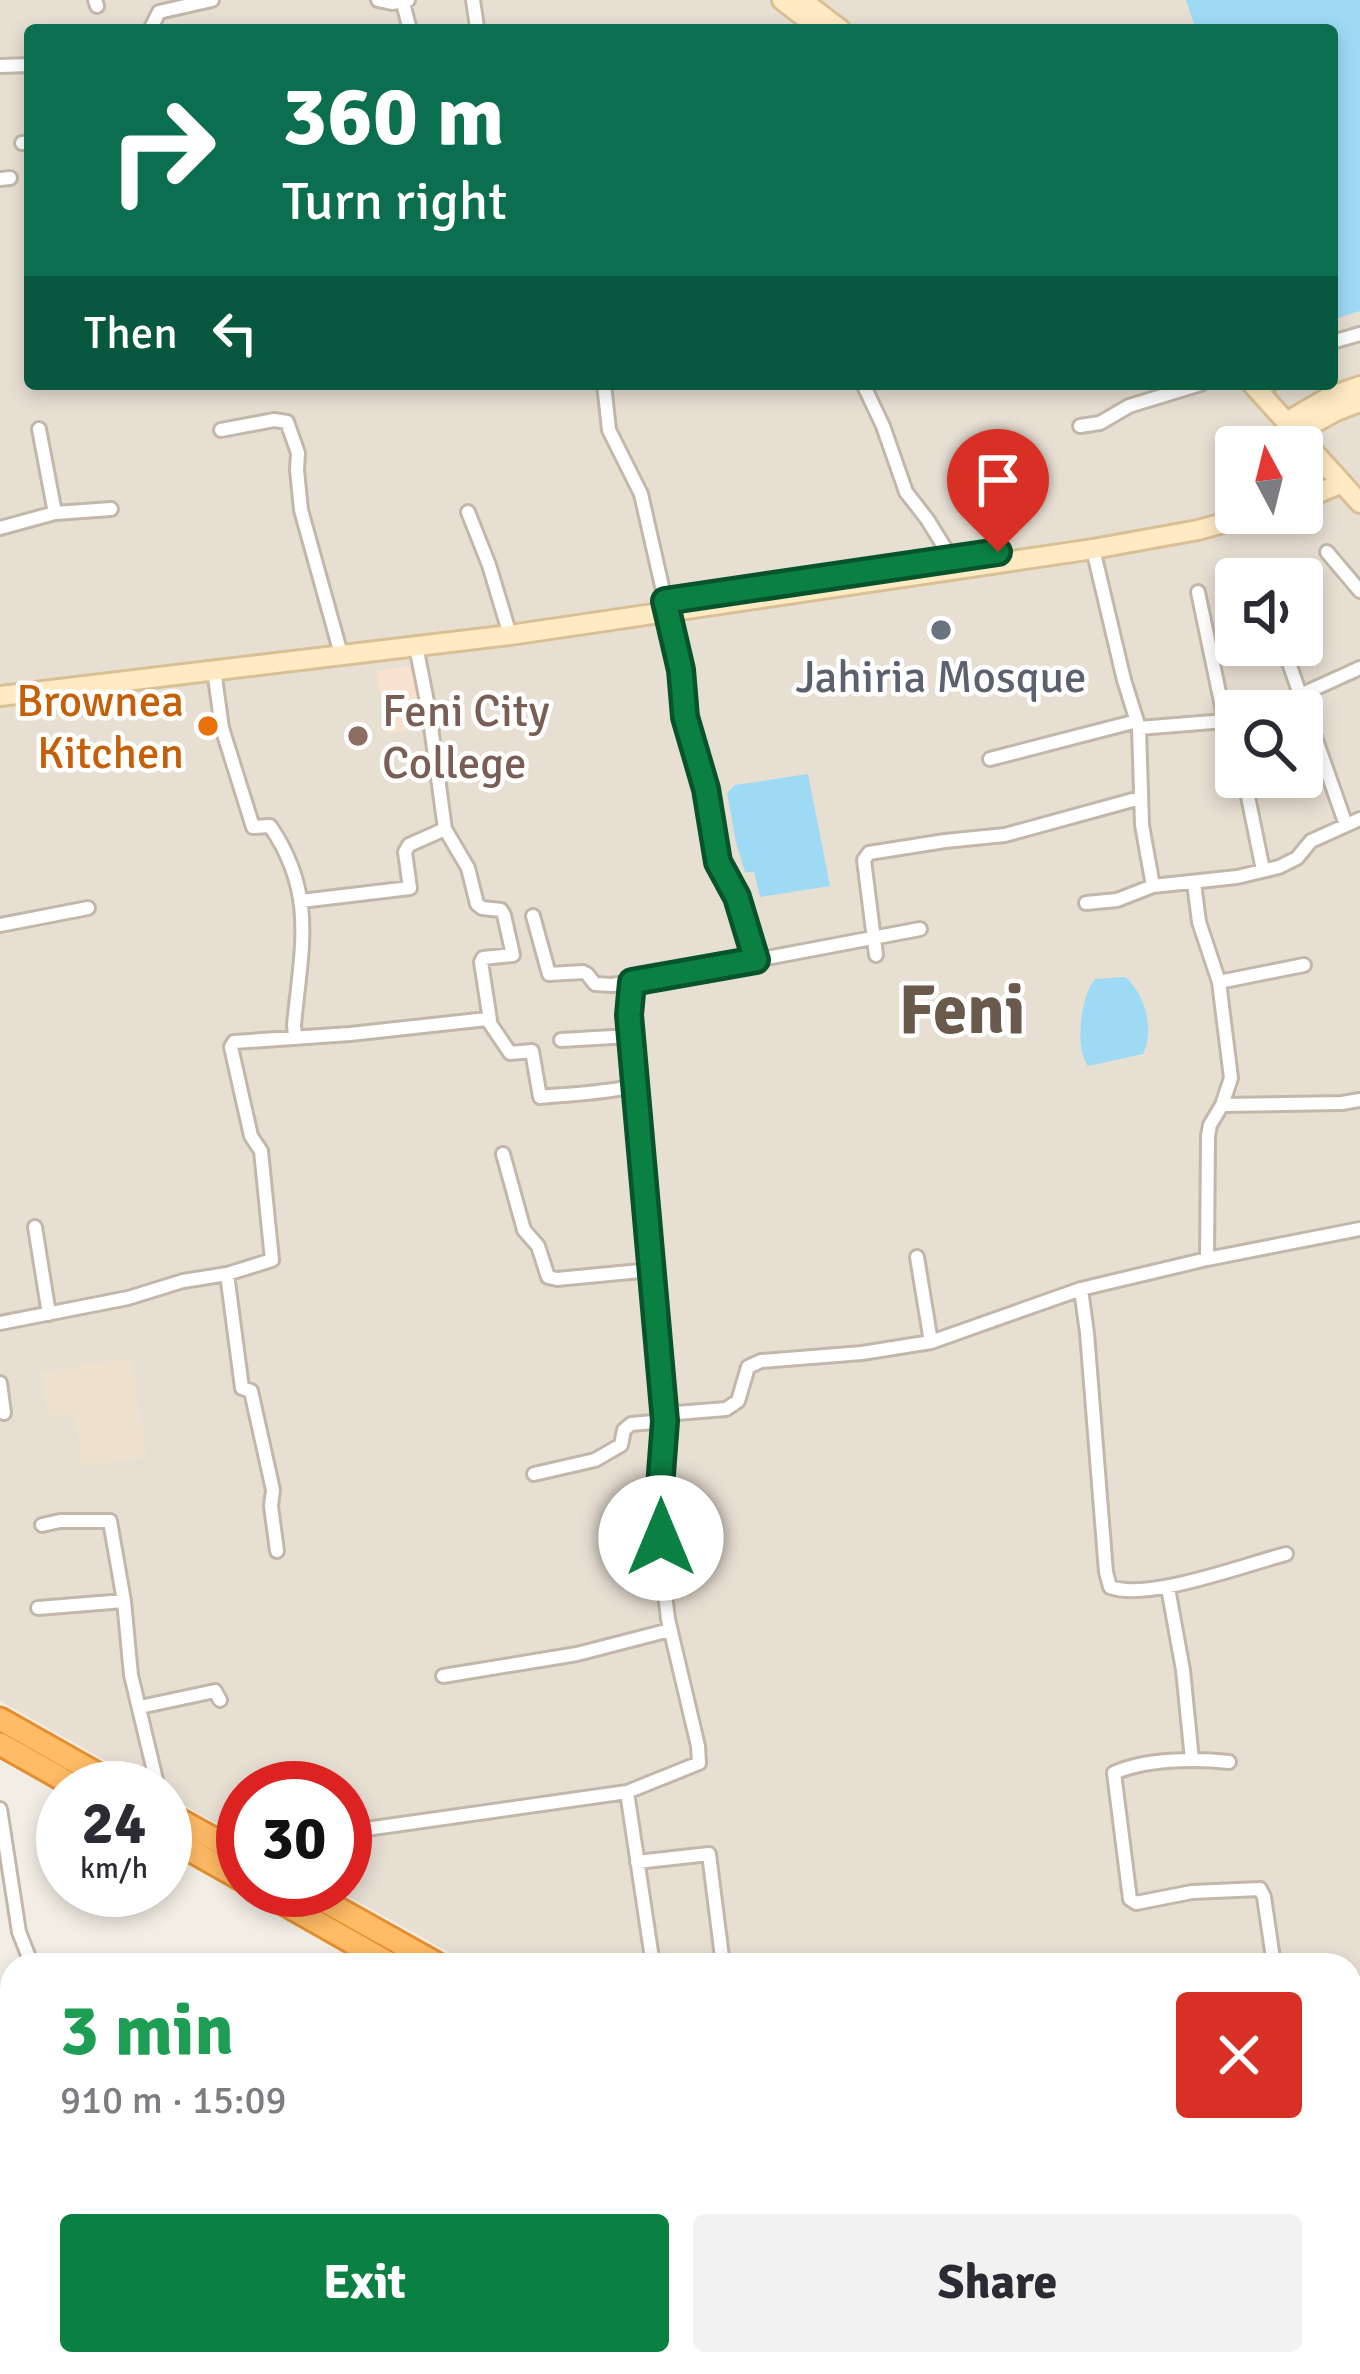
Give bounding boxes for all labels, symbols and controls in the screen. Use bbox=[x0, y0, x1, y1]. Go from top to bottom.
text: 360 m bbox=[282, 65, 504, 169]
icon: right bbox=[84, 72, 240, 228]
text: Turn right bbox=[282, 168, 507, 235]
icon: left bbox=[202, 300, 268, 366]
text: Then bbox=[84, 306, 178, 361]
north arrow bbox=[1215, 426, 1323, 534]
map controls bbox=[1215, 426, 1323, 798]
pin bbox=[947, 429, 1049, 552]
icon: arrive bbox=[965, 447, 1031, 513]
button: sound bbox=[1215, 558, 1323, 666]
marker: Jahiria Mosque bbox=[928, 617, 954, 643]
place label: Jahiria Mosque bbox=[795, 650, 1087, 705]
place label: Brownea Kitchen bbox=[16, 674, 184, 781]
place label: Feni City College bbox=[382, 684, 549, 791]
button: search bbox=[1215, 690, 1323, 798]
marker: Brownea Kitchen bbox=[195, 713, 221, 739]
marker: Feni City College bbox=[345, 723, 371, 749]
district label: Feni bbox=[898, 968, 1026, 1053]
position arrow bbox=[598, 1475, 724, 1601]
speed limit sign: 30 bbox=[216, 1761, 372, 1917]
text: 24 bbox=[82, 1787, 146, 1861]
text: km/h bbox=[80, 1850, 148, 1887]
text: 3 min bbox=[60, 1986, 234, 2075]
button: close bbox=[1176, 1992, 1302, 2118]
text: 910 m · 15:09 bbox=[60, 2076, 287, 2124]
button: Exit bbox=[60, 2214, 669, 2352]
button: Share bbox=[693, 2214, 1302, 2352]

